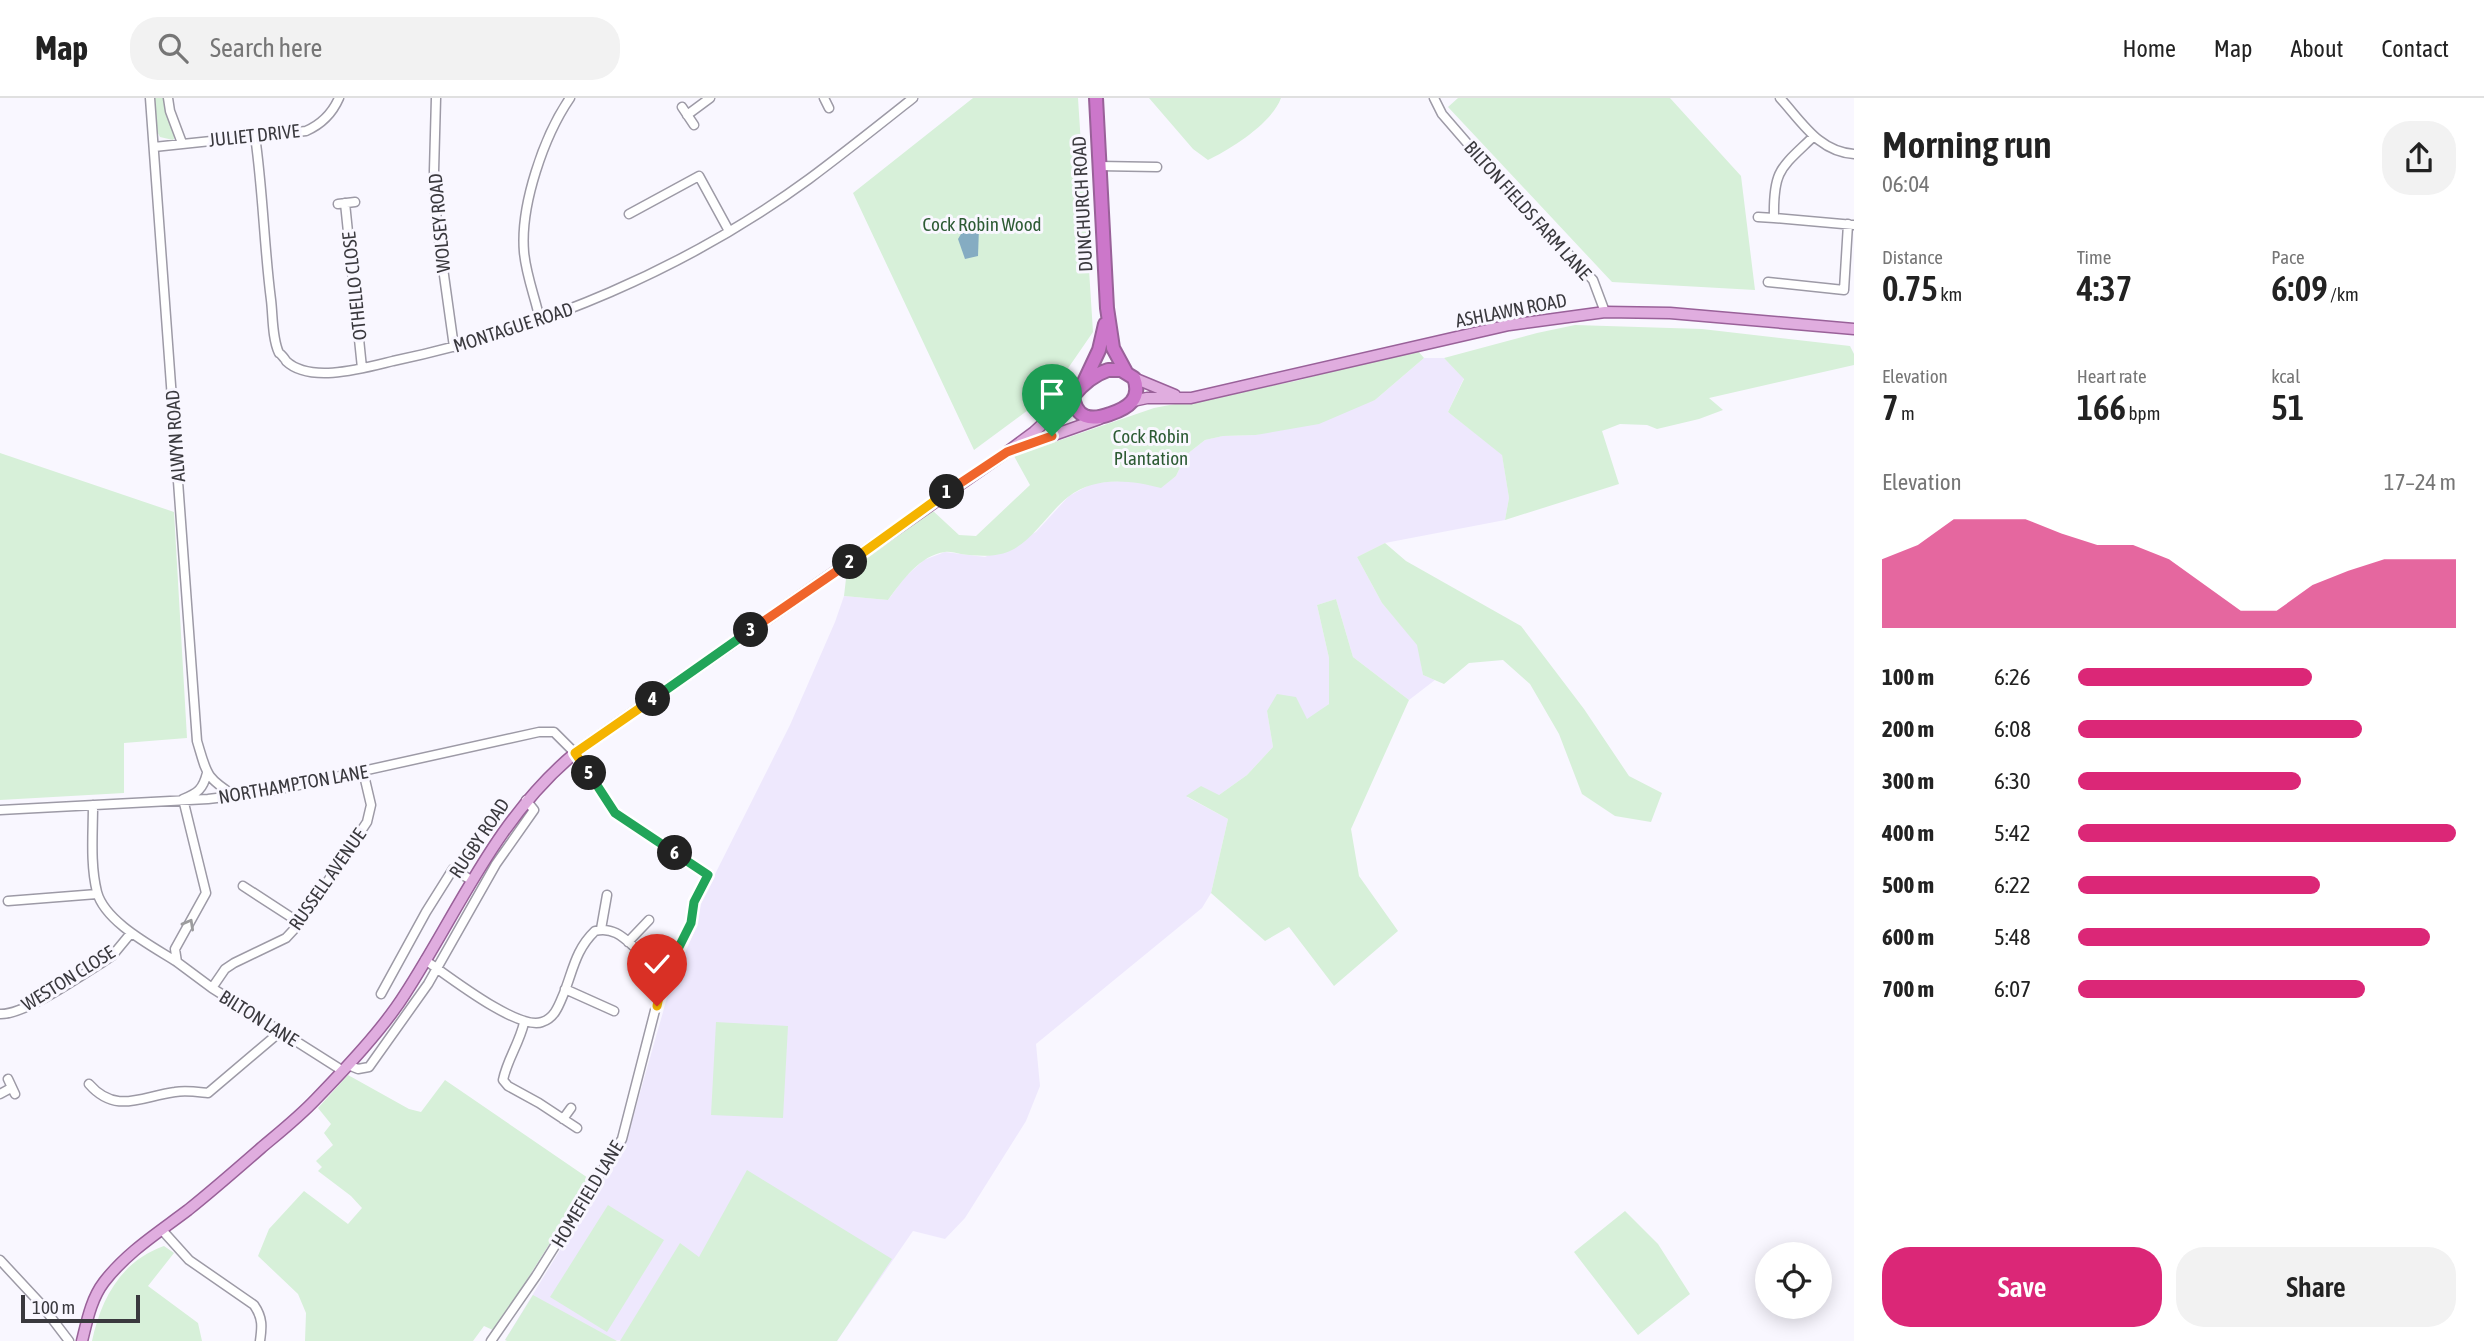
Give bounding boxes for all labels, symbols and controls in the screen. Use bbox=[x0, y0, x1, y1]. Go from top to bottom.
search box bbox=[130, 17, 620, 80]
text: Map bbox=[35, 29, 88, 67]
icon: search bbox=[154, 29, 192, 67]
text: Search here bbox=[210, 33, 322, 63]
text: Home bbox=[2122, 35, 2176, 62]
text: Map bbox=[2214, 35, 2252, 62]
text: About bbox=[2290, 35, 2343, 62]
text: Contact bbox=[2381, 35, 2449, 62]
street label: JULIET DRIVE bbox=[208, 119, 300, 151]
button: share bbox=[2382, 121, 2456, 195]
text: Morning run bbox=[1882, 123, 2052, 166]
street label: DUNCHURCH ROAD bbox=[1067, 136, 1097, 272]
street label: BILTON FIELDS FARM LANE bbox=[1460, 136, 1596, 284]
text: 06:04 bbox=[1882, 171, 1930, 197]
street label: WOLSEY ROAD bbox=[424, 172, 454, 274]
park label: Cock Robin Wood bbox=[922, 213, 1042, 235]
street label: OTHELLO CLOSE bbox=[337, 231, 371, 341]
text: Distance bbox=[1882, 246, 1943, 268]
text: Time bbox=[2077, 246, 2111, 268]
text: Pace bbox=[2271, 246, 2305, 268]
text: 0.75 bbox=[1882, 268, 1938, 308]
text: 4:37 bbox=[2077, 268, 2132, 308]
text: 6:09 bbox=[2271, 268, 2328, 308]
text: km bbox=[1938, 283, 1962, 305]
text: /km bbox=[2328, 283, 2359, 305]
street label: ASHLAWN ROAD bbox=[1454, 288, 1568, 332]
street label: MONTAGUE ROAD bbox=[451, 297, 575, 357]
pin bbox=[1022, 364, 1082, 436]
text: Elevation bbox=[1882, 365, 1948, 387]
text: Heart rate bbox=[2077, 365, 2147, 387]
text: kcal bbox=[2271, 365, 2300, 387]
icon: arrive bbox=[1033, 375, 1071, 413]
text: 7 bbox=[1882, 387, 1898, 427]
text: 166 bbox=[2077, 387, 2126, 427]
text: 51 bbox=[2271, 387, 2304, 427]
street label: ALWYN ROAD bbox=[161, 389, 189, 483]
text: m bbox=[1898, 402, 1915, 424]
text: bpm bbox=[2126, 402, 2160, 424]
park label: Cock Robin Plantation bbox=[1113, 425, 1189, 469]
text: Elevation bbox=[1882, 469, 1962, 495]
text: 17–24 m bbox=[2384, 469, 2456, 495]
pin: 1 bbox=[930, 474, 964, 510]
text: 1 bbox=[942, 480, 951, 502]
pin: 2 bbox=[832, 545, 868, 580]
text: 2 bbox=[845, 550, 854, 572]
pin: 3 bbox=[734, 612, 768, 648]
text: 3 bbox=[746, 618, 755, 640]
text: 100 m bbox=[1882, 664, 1934, 690]
text: 6:26 bbox=[1994, 664, 2031, 690]
pin: 4 bbox=[636, 682, 670, 716]
text: 4 bbox=[648, 687, 657, 709]
text: 200 m bbox=[1882, 716, 1934, 742]
text: 6:08 bbox=[1994, 716, 2031, 742]
pin: 5 bbox=[572, 756, 606, 790]
street label: NORTHAMPTON LANE bbox=[217, 760, 369, 808]
text: 5 bbox=[584, 761, 593, 783]
text: 300 m bbox=[1882, 768, 1934, 794]
text: 6:30 bbox=[1994, 768, 2031, 794]
street label: RUGBY ROAD bbox=[444, 794, 514, 882]
text: 400 m bbox=[1882, 820, 1934, 846]
text: 5:42 bbox=[1994, 820, 2031, 846]
street label: RUSSELL AVENUE bbox=[284, 824, 370, 934]
pin: 6 bbox=[658, 836, 692, 870]
text: 6 bbox=[670, 841, 679, 863]
text: 500 m bbox=[1882, 872, 1934, 898]
text: 6:22 bbox=[1994, 872, 2031, 898]
one-way arrow bbox=[181, 919, 194, 932]
text: 600 m bbox=[1882, 924, 1934, 950]
text: 5:48 bbox=[1994, 924, 2031, 950]
pin bbox=[627, 934, 687, 1006]
street label: WESTON CLOSE bbox=[17, 941, 119, 1015]
icon: check bbox=[638, 945, 676, 983]
text: 700 m bbox=[1882, 976, 1934, 1002]
text: 6:07 bbox=[1994, 976, 2031, 1002]
street label: BILTON LANE bbox=[216, 985, 302, 1051]
street label: HOMEFIELD LANE bbox=[547, 1137, 627, 1251]
map controls bbox=[1755, 1242, 1832, 1319]
button: locate bbox=[1755, 1242, 1832, 1319]
button: Save bbox=[1882, 1247, 2162, 1327]
button: Share bbox=[2176, 1247, 2456, 1327]
scale bar bbox=[21, 1292, 140, 1324]
text: 100 m bbox=[32, 1296, 75, 1318]

